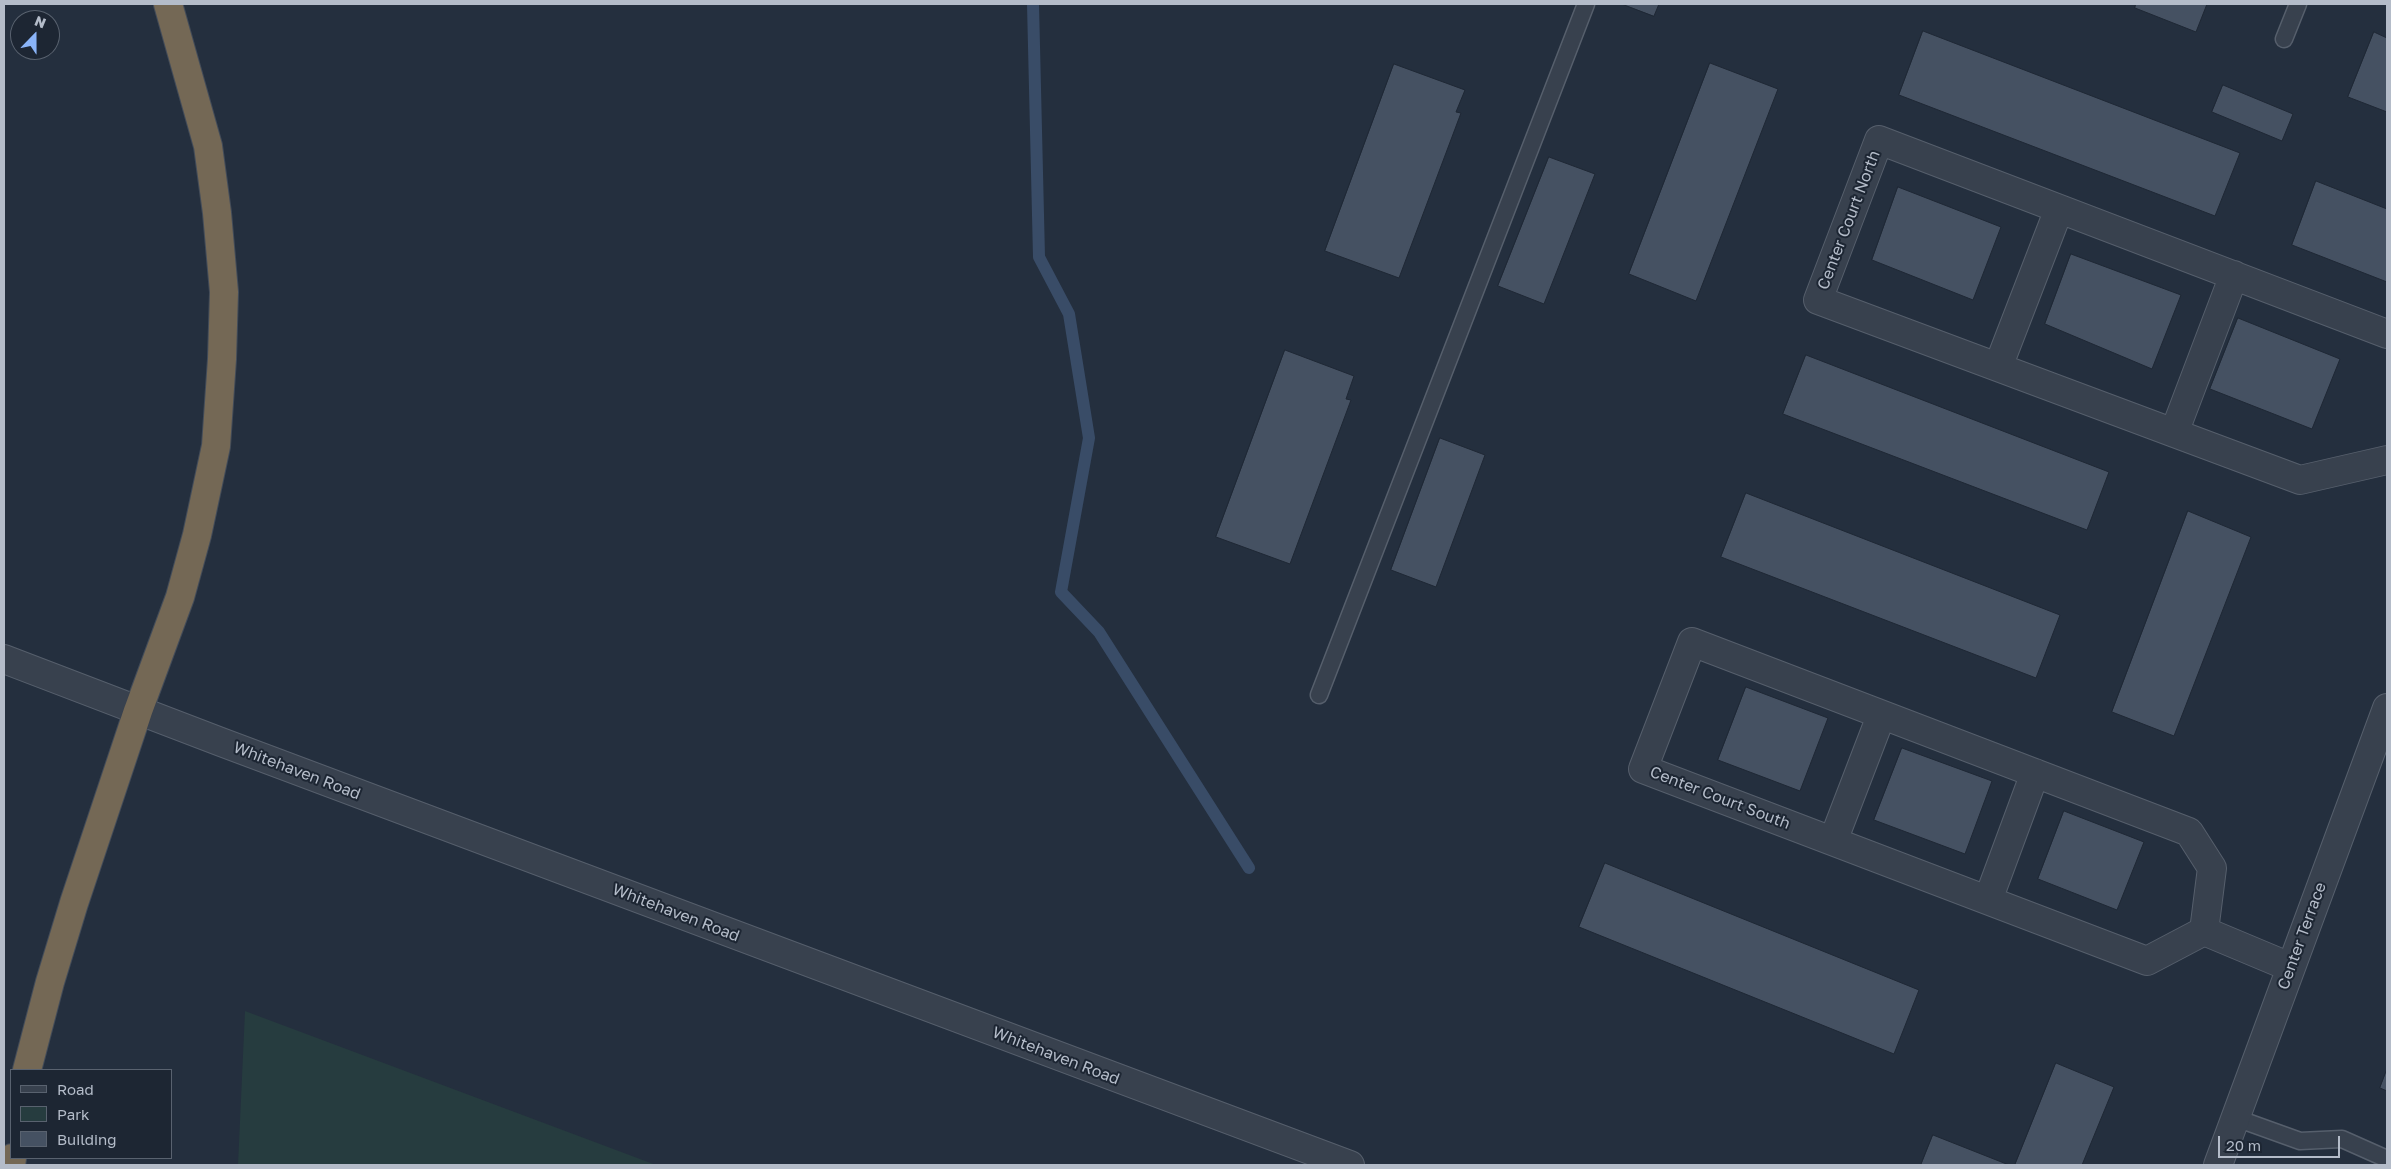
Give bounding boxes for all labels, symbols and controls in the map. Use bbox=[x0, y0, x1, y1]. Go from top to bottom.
north arrow bbox=[10, 10, 60, 60]
text: N bbox=[32, 12, 49, 31]
street label: Center Court North bbox=[1814, 148, 1884, 292]
street label: Whitehaven Road bbox=[231, 738, 363, 804]
street label: Center Court South bbox=[1647, 762, 1793, 834]
street label: Whitehaven Road bbox=[610, 880, 742, 946]
street label: Center Terrace bbox=[2274, 880, 2330, 992]
street label: Whitehaven Road bbox=[990, 1023, 1122, 1089]
legend bbox=[10, 1069, 172, 1159]
text: Road bbox=[57, 1080, 94, 1098]
text: Park bbox=[57, 1105, 89, 1123]
scale bar bbox=[2221, 1126, 2344, 1158]
text: Building bbox=[57, 1130, 117, 1148]
text: 20 m bbox=[2226, 1136, 2261, 1154]

